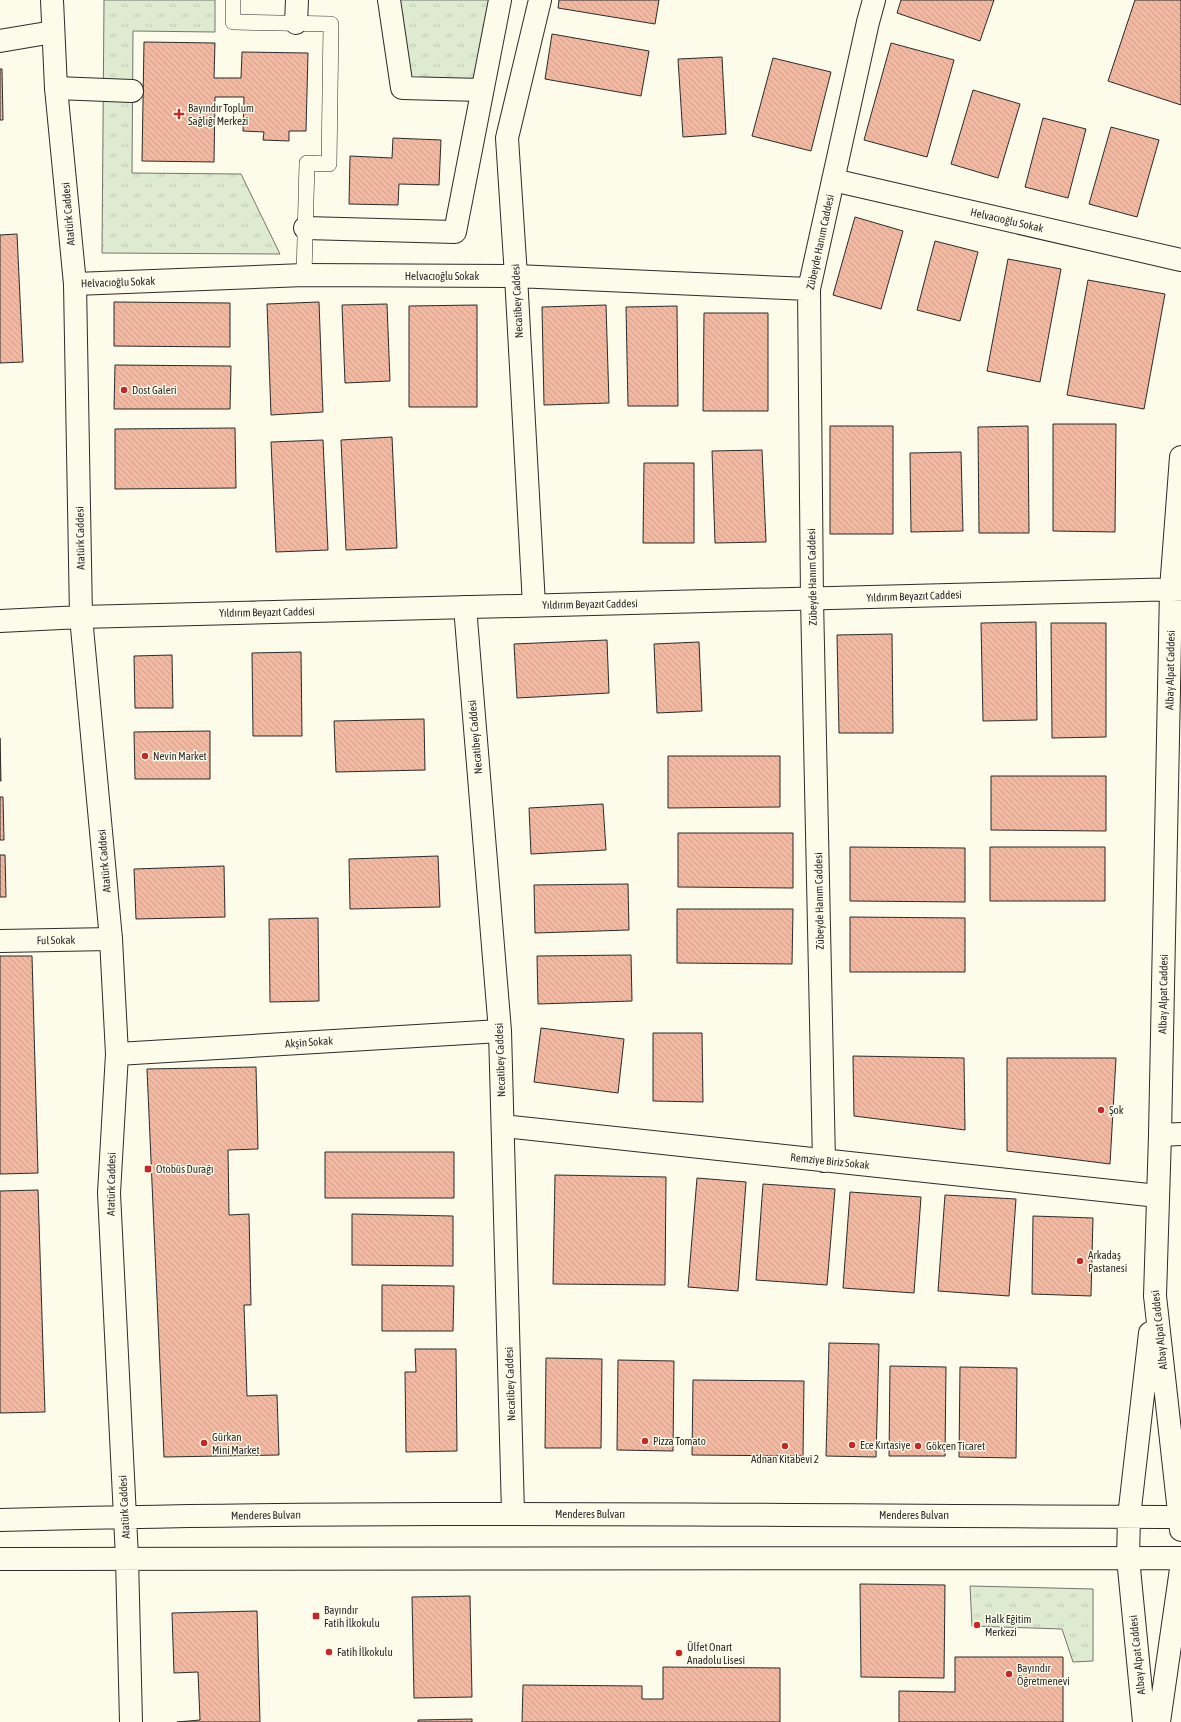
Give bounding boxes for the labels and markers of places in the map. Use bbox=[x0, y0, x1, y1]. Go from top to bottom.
place label: Bayındır Toplum Sağlığı Merkezi bbox=[188, 102, 254, 127]
marker: Bayındır Toplum Sağlığı Merkezi bbox=[173, 108, 185, 120]
place label: Dost Galeri bbox=[132, 384, 176, 396]
marker: Dost Galeri bbox=[119, 385, 129, 395]
place label: Nevin Market bbox=[153, 750, 207, 762]
marker: Nevin Market bbox=[140, 751, 150, 761]
place label: Şok bbox=[1109, 1104, 1124, 1116]
marker: Şok bbox=[1096, 1105, 1106, 1115]
place label: Otobüs Durağı bbox=[156, 1163, 213, 1175]
marker: Otobüs Durağı bbox=[143, 1164, 153, 1174]
place label: Arkadaş Pastanesi bbox=[1088, 1249, 1127, 1274]
marker: Arkadaş Pastanesi bbox=[1075, 1256, 1085, 1266]
place label: Gürkan Mini Market bbox=[212, 1431, 260, 1456]
place label: Pizza Tomato bbox=[653, 1435, 706, 1447]
marker: Pizza Tomato bbox=[640, 1436, 650, 1446]
marker: Gürkan Mini Market bbox=[199, 1438, 209, 1448]
place label: Ece Kırtasiye bbox=[860, 1439, 910, 1451]
marker: Ece Kırtasiye bbox=[847, 1440, 857, 1450]
place label: Gökçen Ticaret bbox=[926, 1440, 985, 1452]
marker: Adnan Kitabevi 2 bbox=[780, 1441, 790, 1451]
marker: Gökçen Ticaret bbox=[913, 1441, 923, 1451]
place label: Adnan Kitabevi 2 bbox=[751, 1453, 819, 1465]
place label: Bayındır Fatih İlkokulu bbox=[324, 1604, 380, 1629]
marker: Bayındır Fatih İlkokulu bbox=[311, 1611, 321, 1621]
place label: Halk Eğitim Merkezi bbox=[985, 1613, 1031, 1638]
marker: Halk Eğitim Merkezi bbox=[972, 1620, 982, 1630]
place label: Ülfet Onart Anadolu Lisesi bbox=[687, 1641, 745, 1666]
place label: Fatih İlkokulu bbox=[337, 1646, 393, 1658]
marker: Fatih İlkokulu bbox=[324, 1647, 334, 1657]
marker: Ülfet Onart Anadolu Lisesi bbox=[674, 1648, 684, 1658]
place label: Bayındır Öğretmenevi bbox=[1017, 1662, 1070, 1687]
marker: Bayındır Öğretmenevi bbox=[1004, 1669, 1014, 1679]

